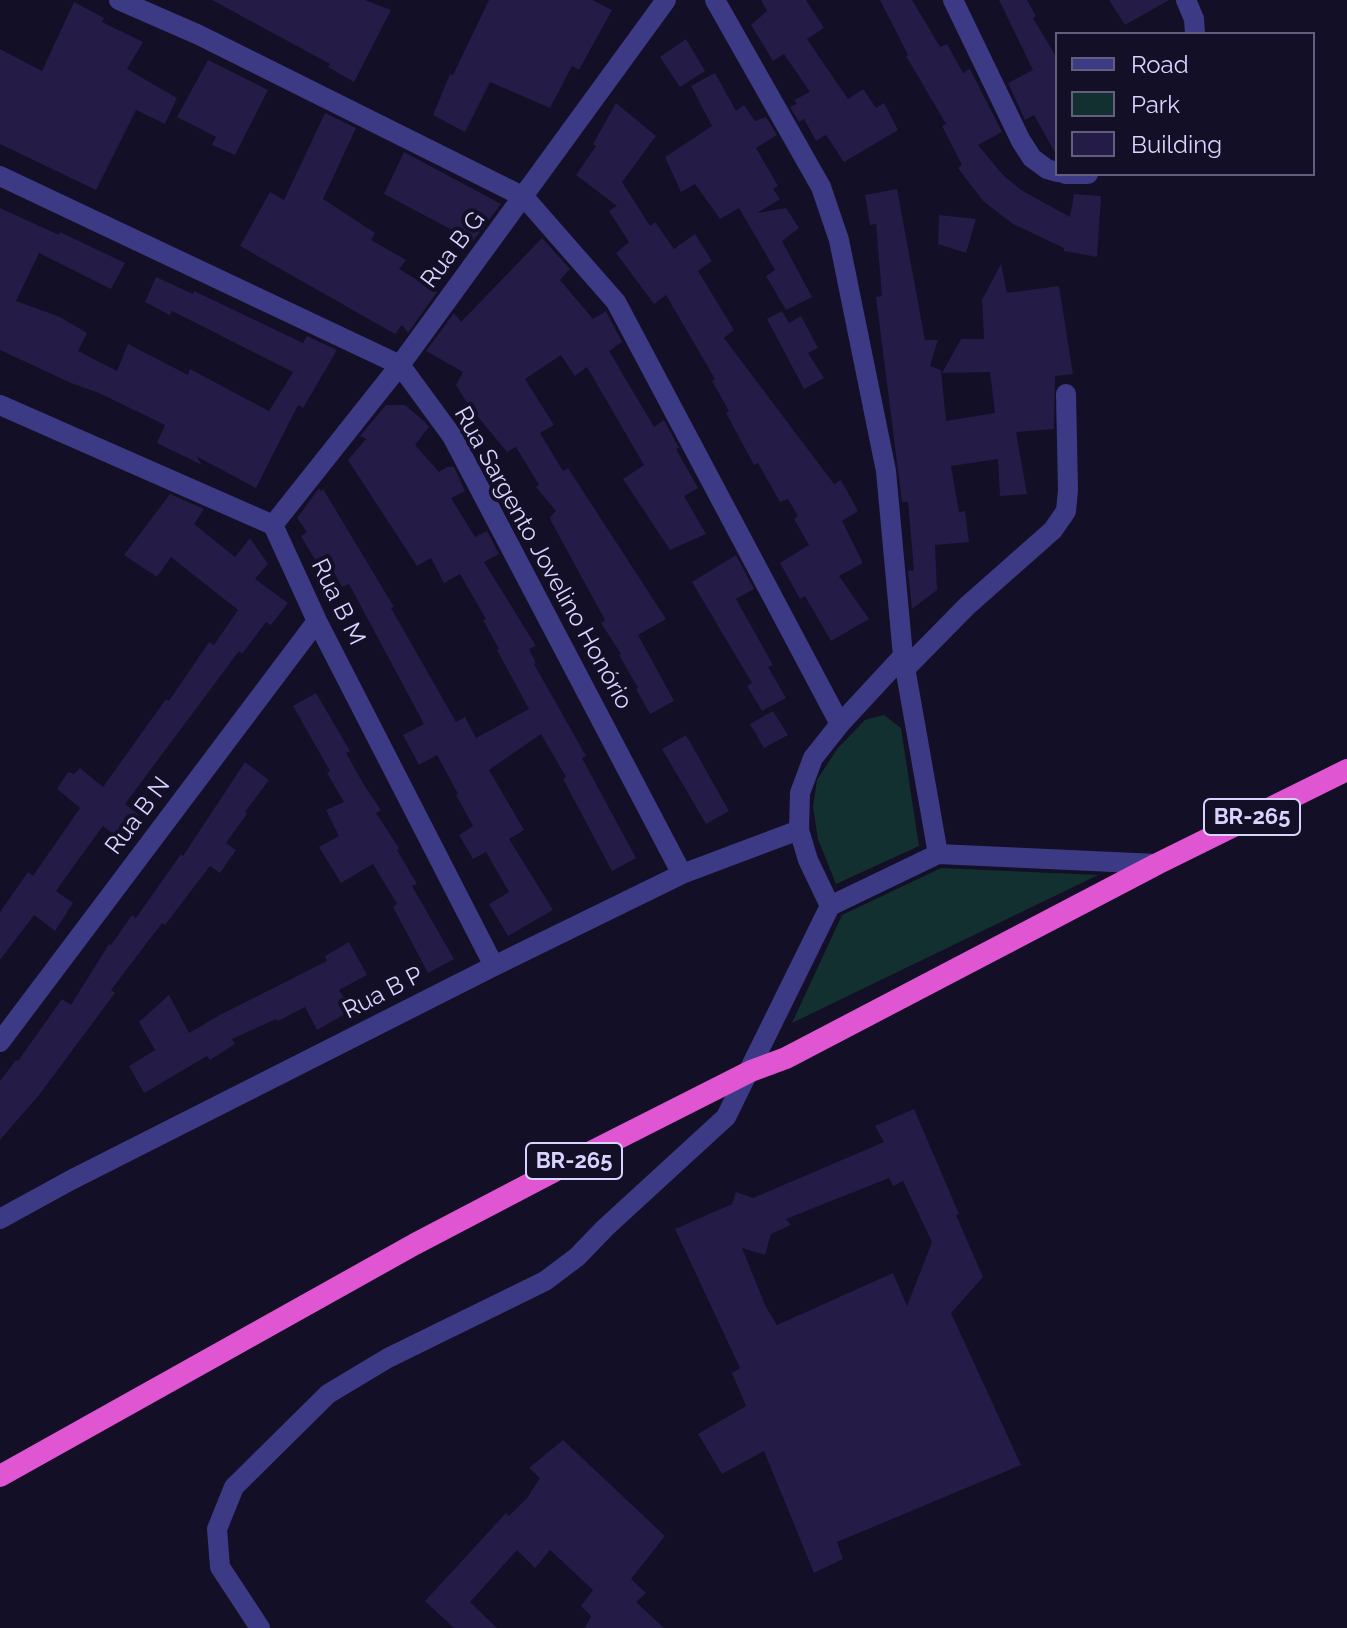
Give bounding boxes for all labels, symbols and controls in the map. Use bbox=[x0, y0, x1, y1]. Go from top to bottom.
legend bbox=[1055, 32, 1315, 176]
text: Road bbox=[1131, 50, 1189, 79]
text: Park bbox=[1131, 90, 1180, 119]
text: Building bbox=[1131, 130, 1222, 159]
street label: Rua B G bbox=[415, 206, 491, 294]
street label: Rua Sargento Jovelino Honório bbox=[448, 402, 638, 714]
street label: Rua B M bbox=[305, 554, 371, 650]
street label: Rua B N bbox=[100, 772, 176, 860]
road number: BR-265 bbox=[1204, 799, 1300, 835]
street label: Rua B P bbox=[338, 961, 428, 1025]
road number: BR-265 bbox=[526, 1143, 622, 1179]

